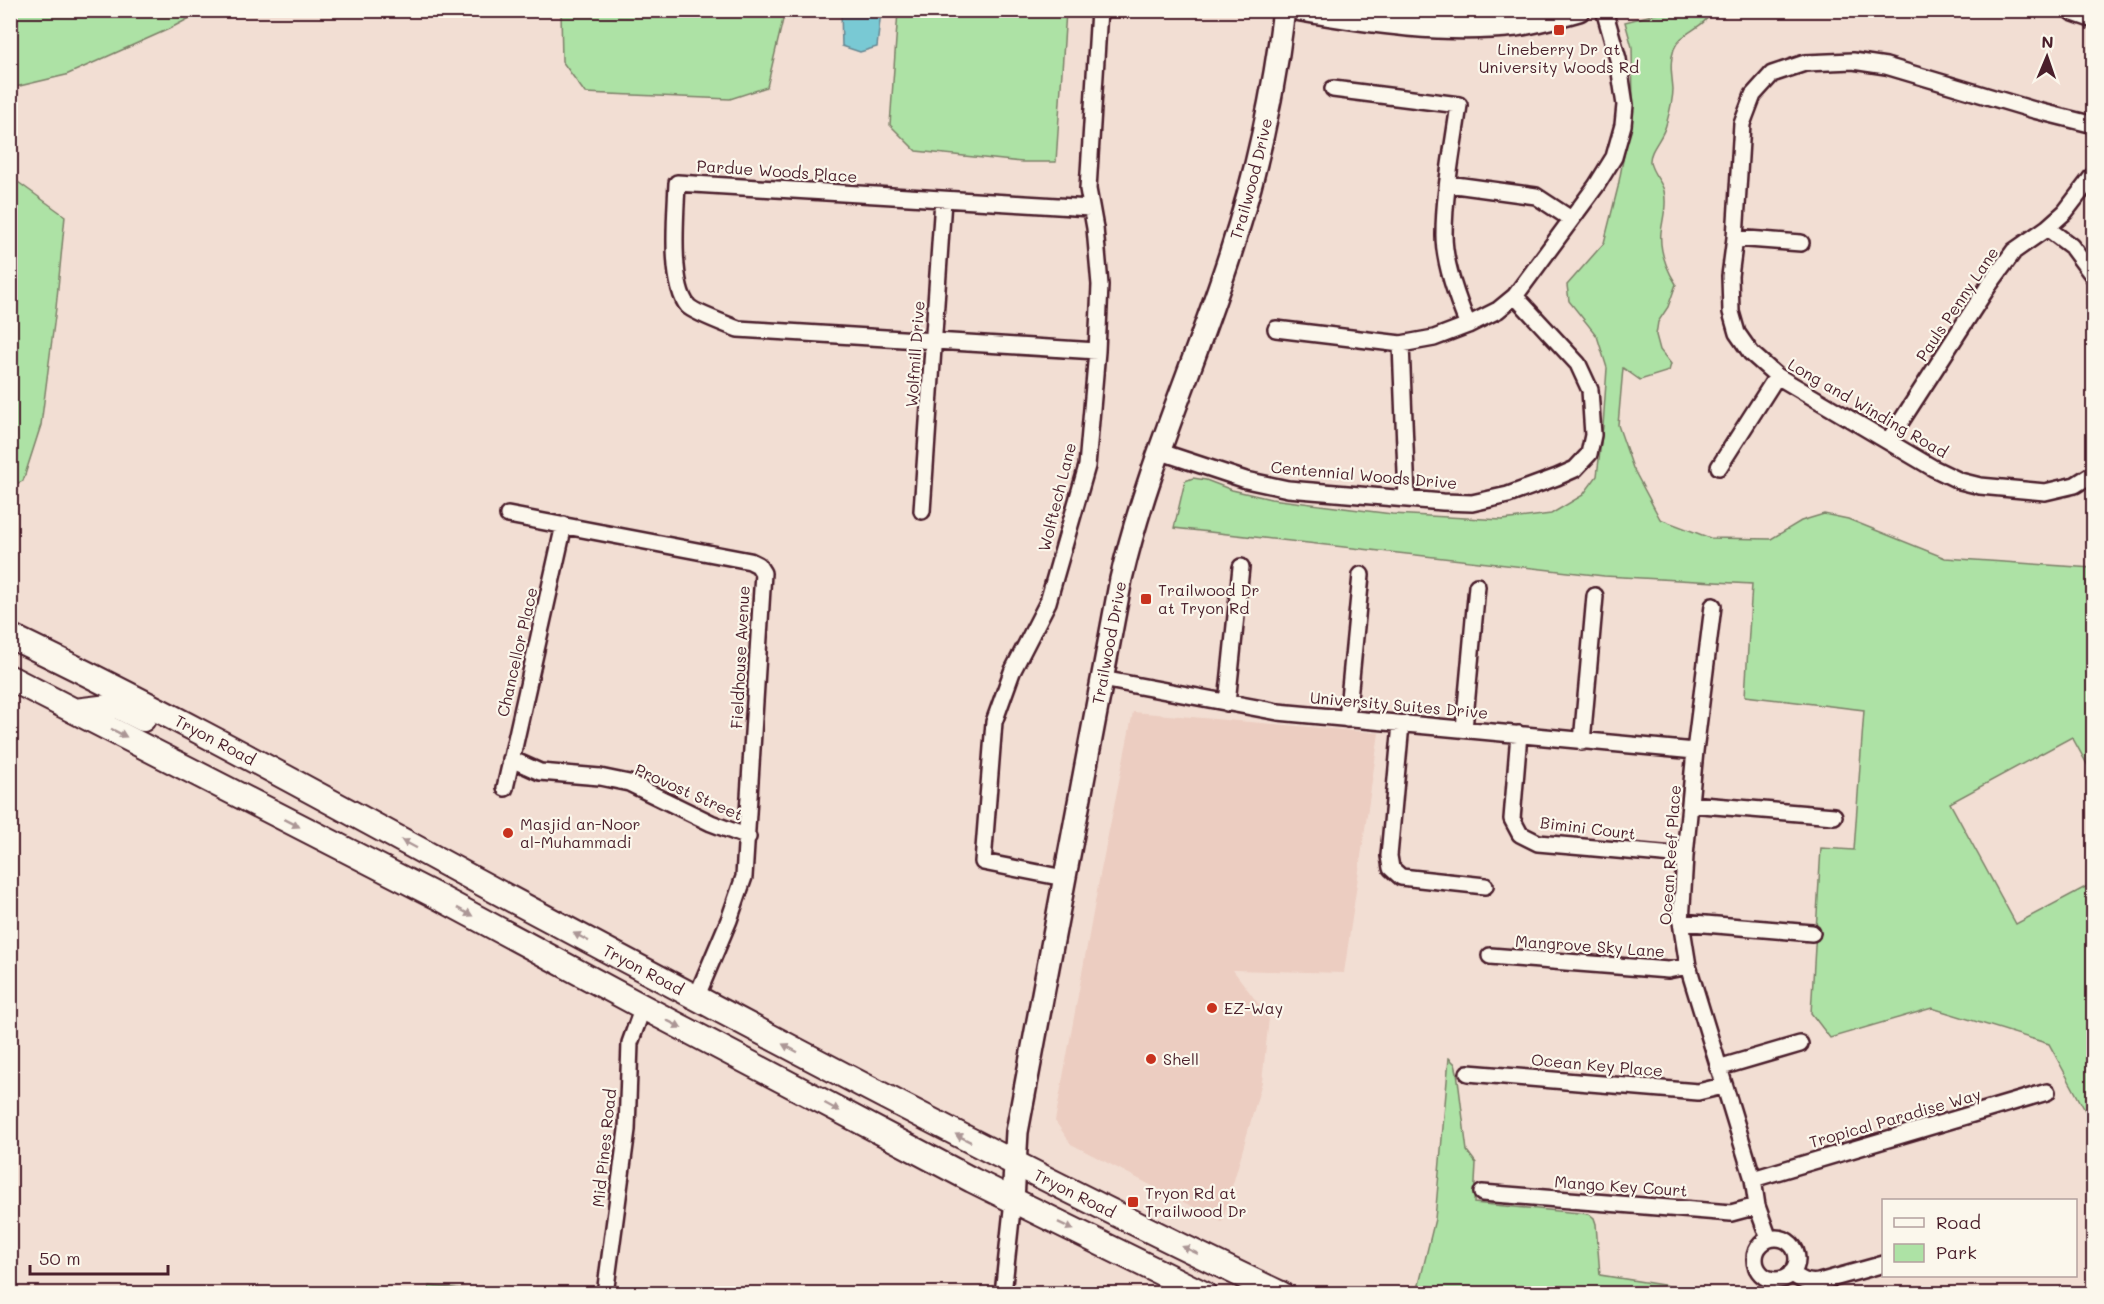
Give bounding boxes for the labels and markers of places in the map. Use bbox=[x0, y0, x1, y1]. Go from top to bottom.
marker: Lineberry Dr at University Woods Rd bbox=[1552, 23, 1566, 37]
place label: Lineberry Dr at University Woods Rd bbox=[1479, 38, 1639, 77]
place label: Trailwood Dr at Tryon Rd bbox=[1158, 579, 1260, 618]
marker: Trailwood Dr at Tryon Rd bbox=[1139, 592, 1153, 606]
place label: Masjid an-Noor al-Muhammadi bbox=[520, 813, 640, 852]
marker: Masjid an-Noor al-Muhammadi bbox=[501, 826, 515, 840]
place label: EZ-Way bbox=[1224, 997, 1283, 1018]
marker: EZ-Way bbox=[1205, 1001, 1219, 1015]
place label: Shell bbox=[1163, 1048, 1199, 1069]
marker: Shell bbox=[1144, 1052, 1158, 1066]
place label: Tryon Rd at Trailwood Dr bbox=[1145, 1182, 1247, 1221]
marker: Tryon Rd at Trailwood Dr bbox=[1126, 1195, 1140, 1209]

